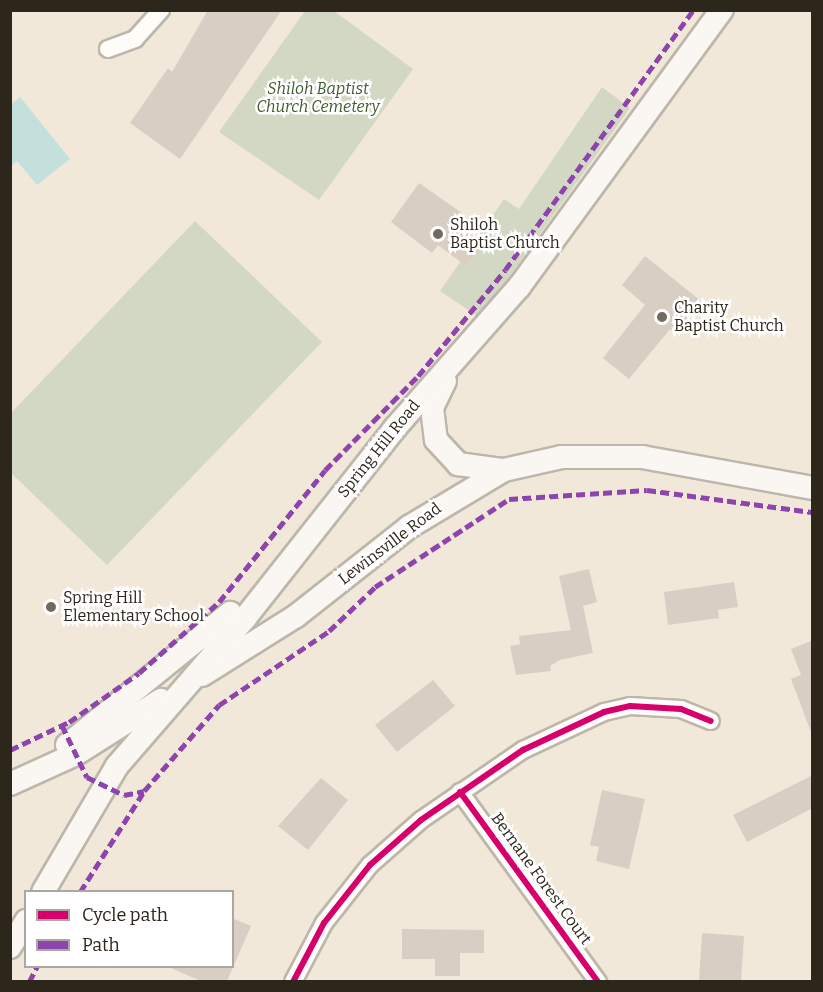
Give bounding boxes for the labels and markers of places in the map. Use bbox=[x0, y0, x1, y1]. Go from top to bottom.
place label: Shiloh Baptist Church bbox=[450, 215, 560, 253]
marker: Shiloh Baptist Church bbox=[431, 227, 445, 241]
place label: Charity Baptist Church bbox=[674, 298, 784, 336]
marker: Charity Baptist Church bbox=[655, 310, 669, 324]
place label: Spring Hill Elementary School bbox=[63, 588, 204, 626]
marker: Spring Hill Elementary School bbox=[44, 600, 58, 614]

